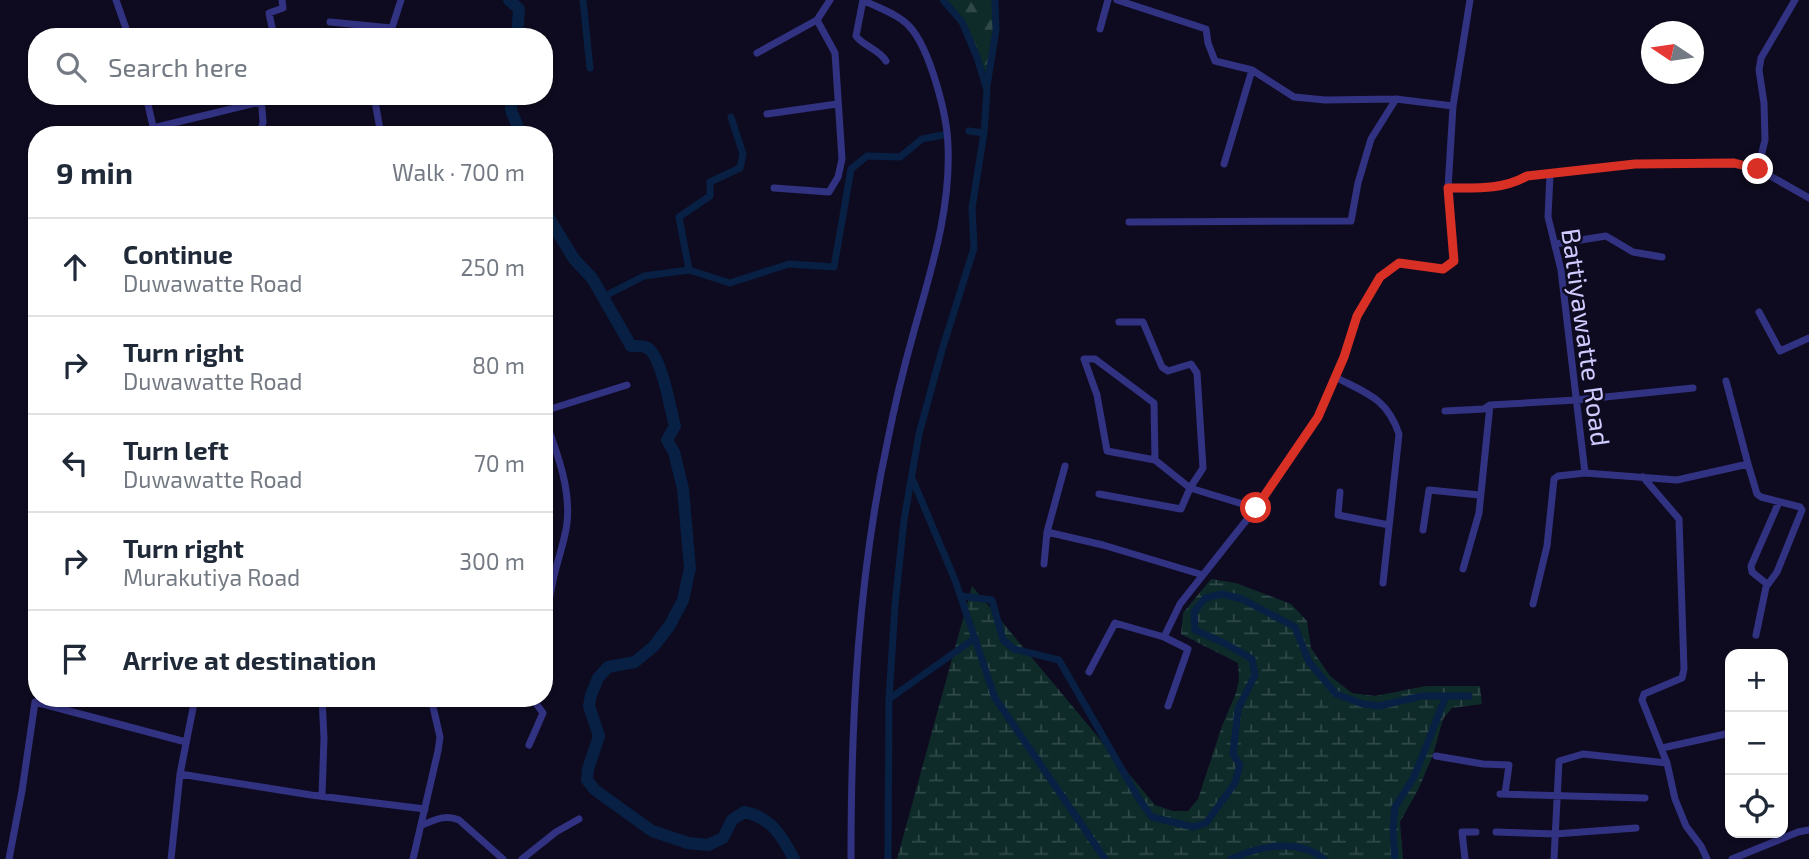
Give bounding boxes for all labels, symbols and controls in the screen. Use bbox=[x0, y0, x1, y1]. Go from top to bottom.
north arrow bbox=[1641, 21, 1704, 84]
search box bbox=[28, 28, 553, 105]
icon: search bbox=[52, 48, 90, 86]
text: Search here bbox=[108, 51, 248, 82]
route end bbox=[1742, 153, 1773, 184]
text: 9 min bbox=[56, 154, 133, 190]
text: Walk · 700 m bbox=[392, 158, 525, 186]
street label: Battiyawatte Road bbox=[1556, 226, 1618, 448]
text: Continue bbox=[123, 238, 233, 269]
icon: ahead bbox=[56, 248, 94, 286]
text: 250 m bbox=[461, 253, 525, 281]
text: Duwawatte Road bbox=[123, 269, 302, 297]
text: Turn right bbox=[123, 336, 244, 367]
icon: right bbox=[56, 346, 94, 384]
text: 80 m bbox=[472, 351, 525, 379]
text: Duwawatte Road bbox=[123, 367, 302, 395]
text: Turn left bbox=[123, 434, 229, 465]
icon: left bbox=[56, 444, 94, 482]
text: 70 m bbox=[474, 449, 525, 477]
text: Duwawatte Road bbox=[123, 465, 302, 493]
route start bbox=[1240, 492, 1271, 523]
text: Turn right bbox=[123, 532, 244, 563]
icon: right bbox=[56, 542, 94, 580]
text: 300 m bbox=[459, 547, 525, 575]
text: Murakutiya Road bbox=[123, 563, 300, 591]
icon: arrive bbox=[56, 640, 94, 678]
text: Arrive at destination bbox=[123, 644, 376, 675]
map controls bbox=[1725, 649, 1788, 838]
button: + bbox=[1725, 649, 1788, 712]
button: − bbox=[1725, 712, 1788, 775]
button: locate bbox=[1725, 775, 1788, 838]

